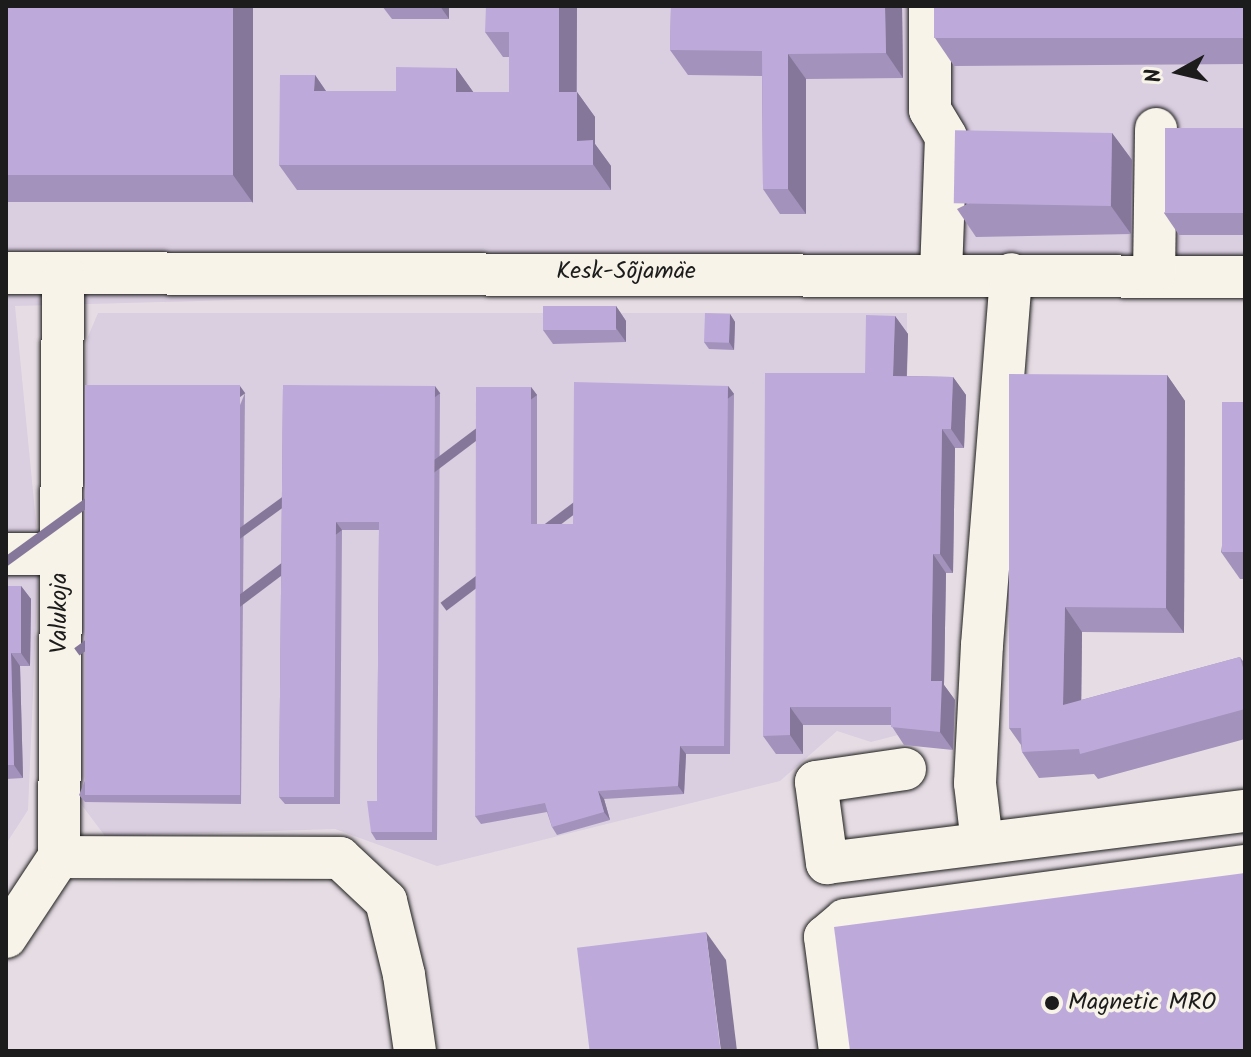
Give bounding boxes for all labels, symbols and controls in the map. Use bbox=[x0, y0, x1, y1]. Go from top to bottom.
north arrow bbox=[1139, 32, 1219, 112]
text: N bbox=[1136, 66, 1173, 85]
street label: Kesk-Sõjamäe bbox=[556, 258, 696, 286]
street label: Valukoja bbox=[46, 573, 74, 653]
place label: Magnetic MRO bbox=[1068, 989, 1216, 1017]
marker: Magnetic MRO bbox=[1043, 994, 1061, 1012]

